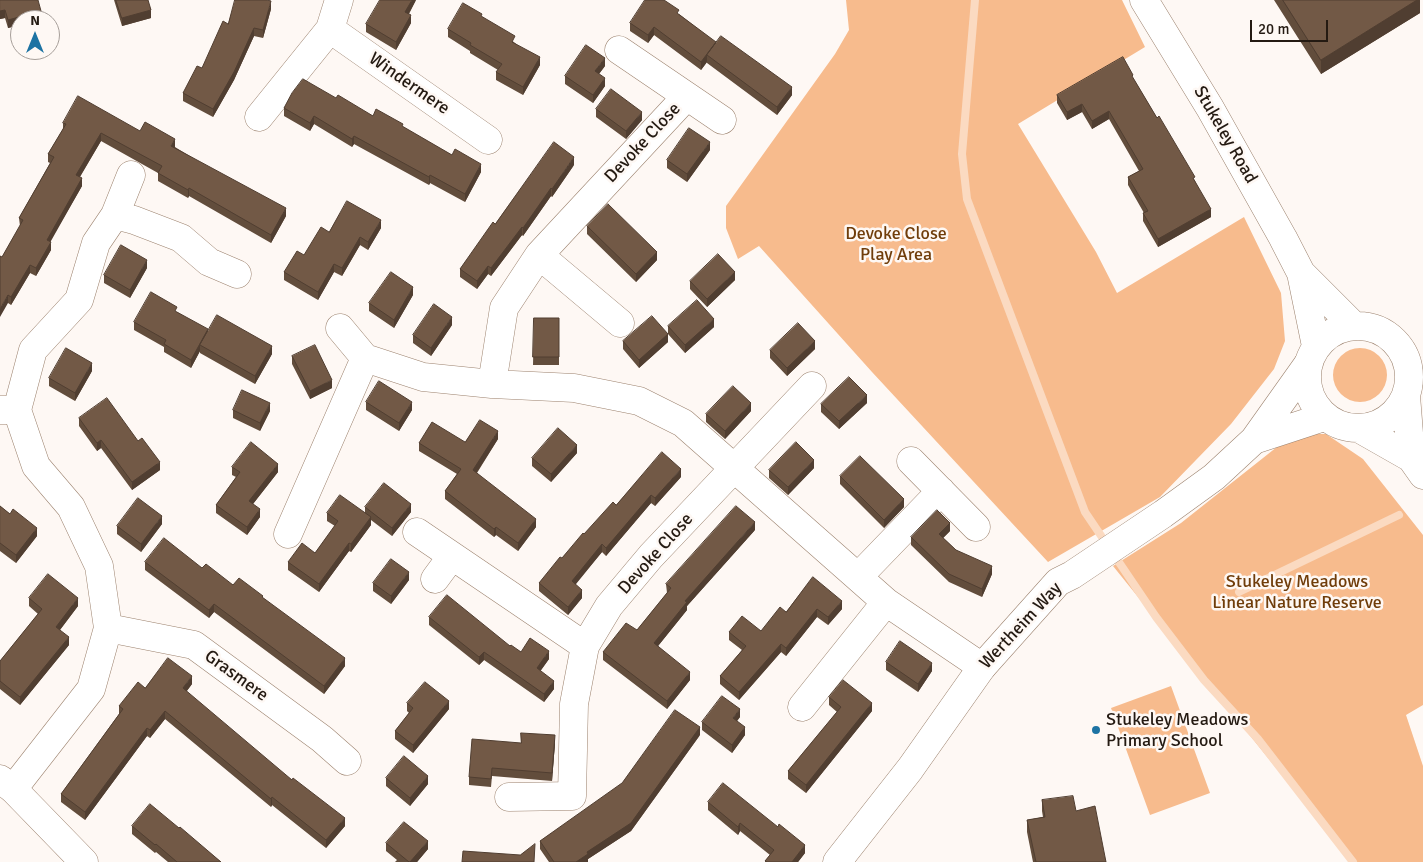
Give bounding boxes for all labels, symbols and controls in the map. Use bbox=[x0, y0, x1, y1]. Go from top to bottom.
north arrow bbox=[10, 10, 60, 60]
scale bar bbox=[1253, 10, 1330, 42]
text: N bbox=[30, 12, 40, 29]
text: 20 m bbox=[1258, 20, 1289, 38]
street label: Windermere bbox=[364, 48, 454, 120]
street label: Stukeley Road bbox=[1188, 83, 1262, 187]
street label: Devoke Close bbox=[600, 98, 686, 188]
park label: Devoke Close Play Area bbox=[845, 223, 947, 266]
street label: Devoke Close bbox=[614, 509, 698, 599]
park label: Stukeley Meadows Linear Nature Reserve bbox=[1212, 571, 1382, 614]
street label: Wertheim Way bbox=[975, 578, 1067, 674]
street label: Grasmere bbox=[200, 646, 272, 706]
place label: Stukeley Meadows Primary School bbox=[1106, 709, 1248, 752]
marker: Stukeley Meadows Primary School bbox=[1090, 724, 1102, 736]

